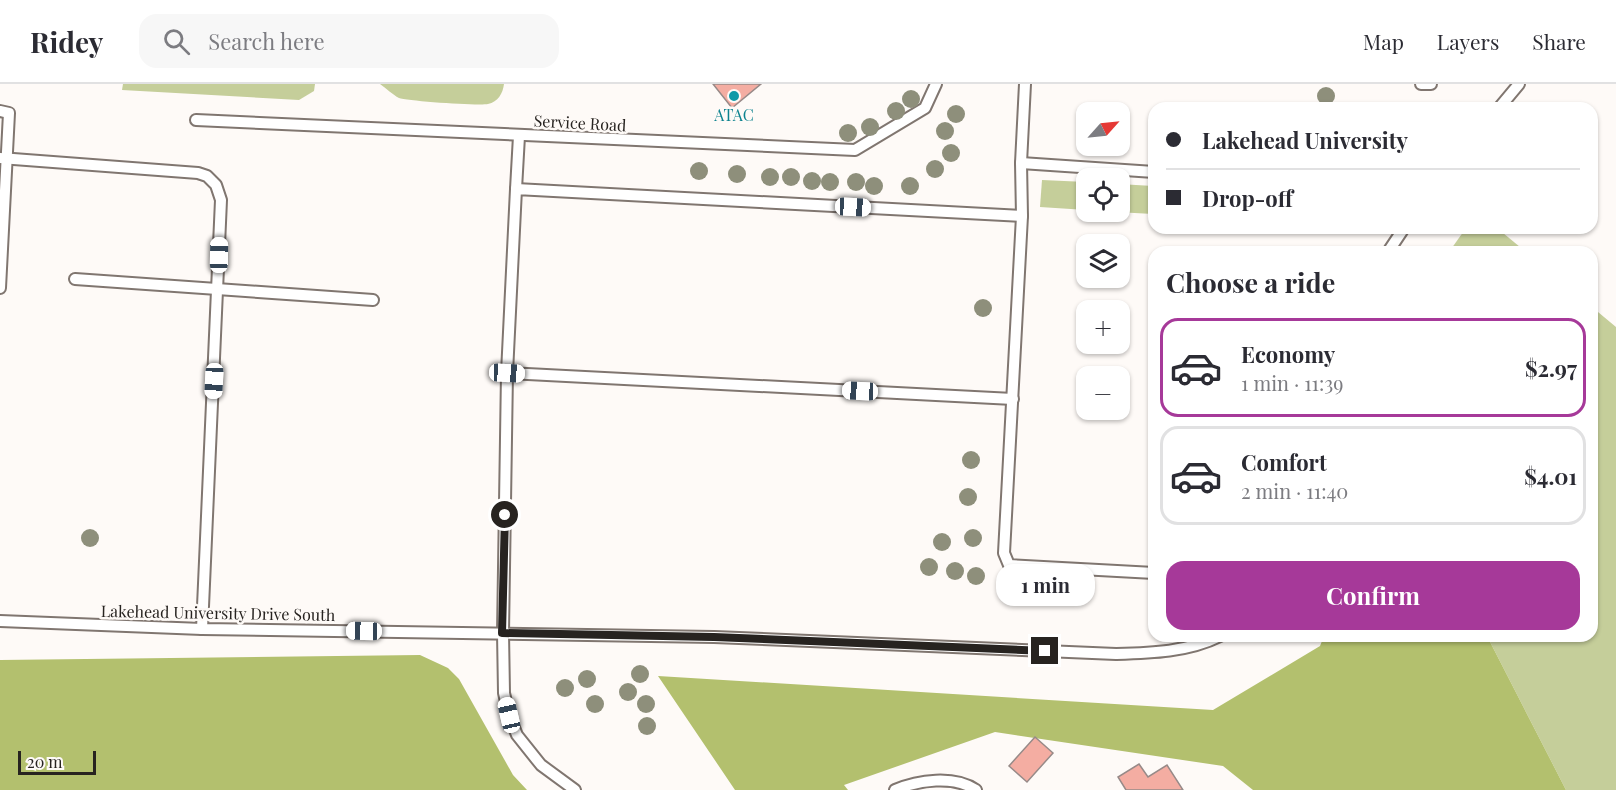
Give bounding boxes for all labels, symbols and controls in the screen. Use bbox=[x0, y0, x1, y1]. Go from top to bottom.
search box bbox=[139, 14, 559, 68]
text: Ridey bbox=[30, 23, 103, 60]
icon: search bbox=[160, 25, 193, 58]
text: Search here bbox=[208, 26, 325, 56]
text: Map bbox=[1363, 27, 1404, 55]
text: Layers bbox=[1437, 27, 1499, 55]
text: Share bbox=[1532, 27, 1586, 55]
marker: ATAC bbox=[727, 89, 741, 103]
north arrow bbox=[1076, 102, 1130, 156]
map controls bbox=[1076, 102, 1130, 420]
place label: ATAC bbox=[713, 104, 754, 125]
street label: Service Road bbox=[533, 110, 627, 135]
text: Lakehead University bbox=[1202, 125, 1408, 155]
button: locate bbox=[1076, 168, 1130, 222]
text: Drop-off bbox=[1202, 183, 1293, 213]
car bbox=[835, 197, 871, 217]
button: layers bbox=[1076, 234, 1130, 288]
car bbox=[210, 237, 228, 273]
text: Choose a ride bbox=[1166, 264, 1335, 300]
button: + bbox=[1076, 300, 1130, 354]
text: Economy bbox=[1241, 339, 1335, 369]
icon: car bbox=[1169, 341, 1223, 395]
text: $2.97 bbox=[1525, 353, 1577, 383]
car bbox=[204, 363, 224, 399]
car bbox=[489, 363, 525, 383]
button: − bbox=[1076, 366, 1130, 420]
text: 1 min · 11:39 bbox=[1241, 369, 1344, 396]
car bbox=[842, 381, 878, 401]
text: Comfort bbox=[1241, 447, 1327, 477]
icon: car bbox=[1169, 449, 1223, 503]
text: $4.01 bbox=[1524, 461, 1577, 491]
text: 2 min · 11:40 bbox=[1241, 477, 1348, 504]
route start bbox=[491, 501, 518, 528]
button: Confirm bbox=[1166, 561, 1580, 630]
callout: 1 min bbox=[996, 564, 1094, 606]
text: 1 min bbox=[1021, 571, 1070, 598]
street label: Lakehead University Drive South bbox=[101, 600, 336, 625]
car bbox=[346, 622, 382, 640]
route end bbox=[1031, 637, 1058, 664]
car bbox=[496, 695, 522, 735]
scale bar bbox=[18, 748, 96, 776]
text: 20 m bbox=[27, 751, 62, 772]

